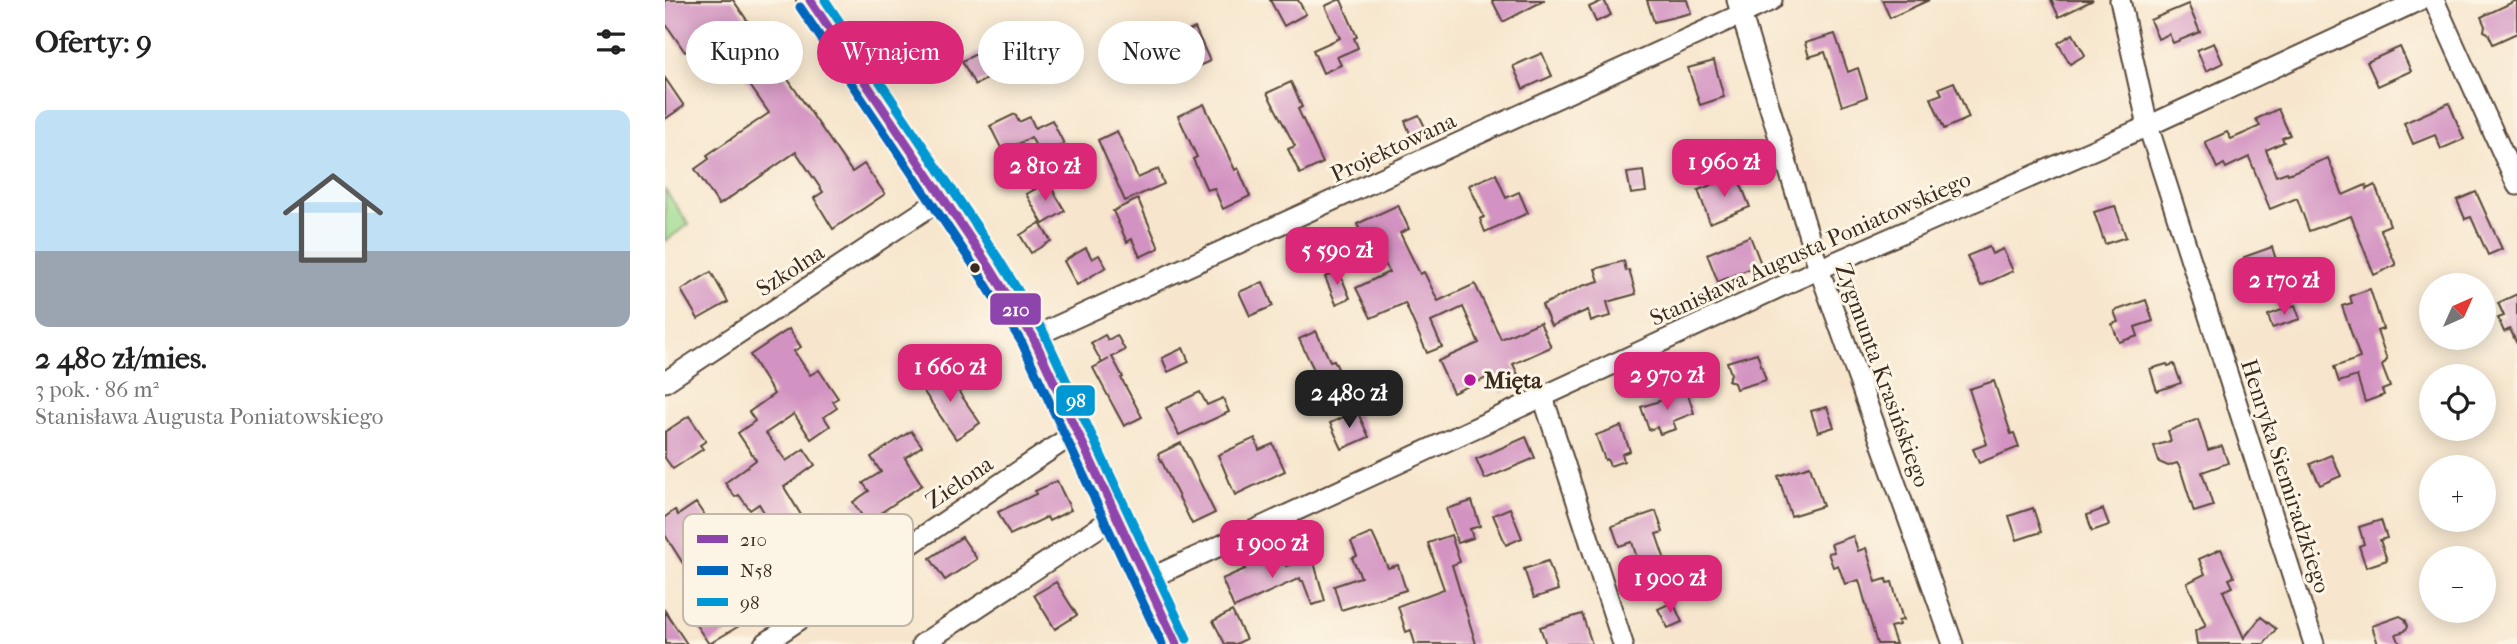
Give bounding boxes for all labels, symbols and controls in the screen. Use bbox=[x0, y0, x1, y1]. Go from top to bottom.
chip: Kupno bbox=[686, 21, 803, 84]
chip: Wynajem bbox=[817, 21, 964, 84]
chip: Filtry bbox=[978, 21, 1084, 84]
chip: Nowe bbox=[1098, 21, 1205, 84]
icon: filters bbox=[592, 23, 630, 61]
text: Oferty: 9 bbox=[35, 25, 152, 60]
street label: Projektowana bbox=[1326, 107, 1460, 188]
pin: 1 960 zł bbox=[1652, 140, 1796, 199]
pin: 2 810 zł bbox=[973, 144, 1117, 203]
text: 1 960 zł bbox=[1688, 148, 1760, 175]
text: 2 810 zł bbox=[1010, 152, 1080, 179]
icon: home bbox=[270, 155, 396, 281]
street label: Stanisława Augusta Poniatowskiego bbox=[1646, 165, 1975, 332]
pin: 5 590 zł bbox=[1265, 228, 1409, 287]
text: 5 590 zł bbox=[1301, 236, 1373, 263]
street label: Szkolna bbox=[751, 238, 830, 302]
pin: 2 170 zł bbox=[2212, 258, 2356, 317]
street label: Zygmunta Krasińskiego bbox=[1829, 260, 1936, 491]
unlabelled marker bbox=[968, 261, 982, 275]
text: 2 170 zł bbox=[2249, 266, 2319, 293]
north arrow bbox=[2419, 273, 2495, 350]
map controls bbox=[2419, 273, 2496, 623]
line badge: 210 bbox=[989, 292, 1042, 326]
text: 210 bbox=[1003, 299, 1029, 321]
text: 2 480 zł/mies. bbox=[35, 341, 207, 376]
pin: 1 660 zł bbox=[878, 344, 1022, 404]
pin: 2 970 zł bbox=[1595, 352, 1739, 412]
text: 1 660 zł bbox=[914, 353, 986, 380]
street label: Henryka Siemiradzkiego bbox=[2235, 356, 2336, 597]
text: 2 970 zł bbox=[1630, 361, 1704, 388]
button: locate bbox=[2419, 364, 2496, 441]
place label: Mięta bbox=[1484, 367, 1543, 395]
pin: 2 480 zł bbox=[1277, 370, 1421, 430]
marker: Mięta bbox=[1462, 372, 1478, 388]
text: 3 pok. · 86 m² bbox=[35, 376, 159, 403]
text: 2 480 zł bbox=[1311, 379, 1387, 406]
line badge: 98 bbox=[1055, 384, 1096, 417]
text: 98 bbox=[1065, 390, 1086, 412]
text: Stanisława Augusta Poniatowskiego bbox=[35, 403, 383, 430]
street label: Zielona bbox=[921, 450, 998, 515]
button: + bbox=[2419, 455, 2496, 532]
legend bbox=[683, 514, 913, 626]
pin: 1 900 zł bbox=[1200, 520, 1344, 580]
text: 210 bbox=[740, 529, 767, 551]
text: 1 900 zł bbox=[1236, 529, 1308, 556]
button: − bbox=[2419, 546, 2496, 623]
pin: 1 900 zł bbox=[1598, 556, 1742, 615]
text: N58 bbox=[740, 560, 772, 582]
text: 1 900 zł bbox=[1634, 564, 1706, 591]
text: 98 bbox=[740, 592, 760, 614]

